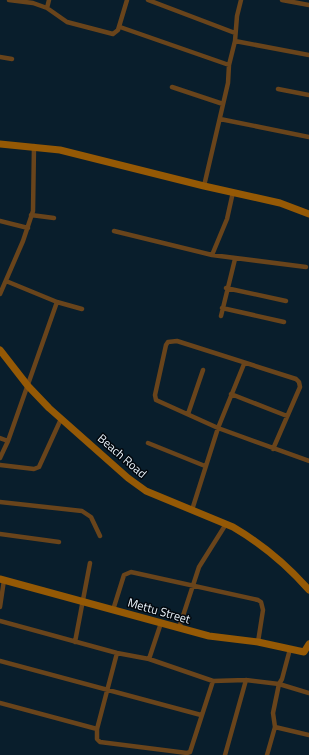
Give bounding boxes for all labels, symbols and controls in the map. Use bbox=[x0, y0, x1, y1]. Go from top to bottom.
street label: Beach Road bbox=[94, 429, 151, 482]
street label: Mettu Street bbox=[126, 593, 193, 629]

